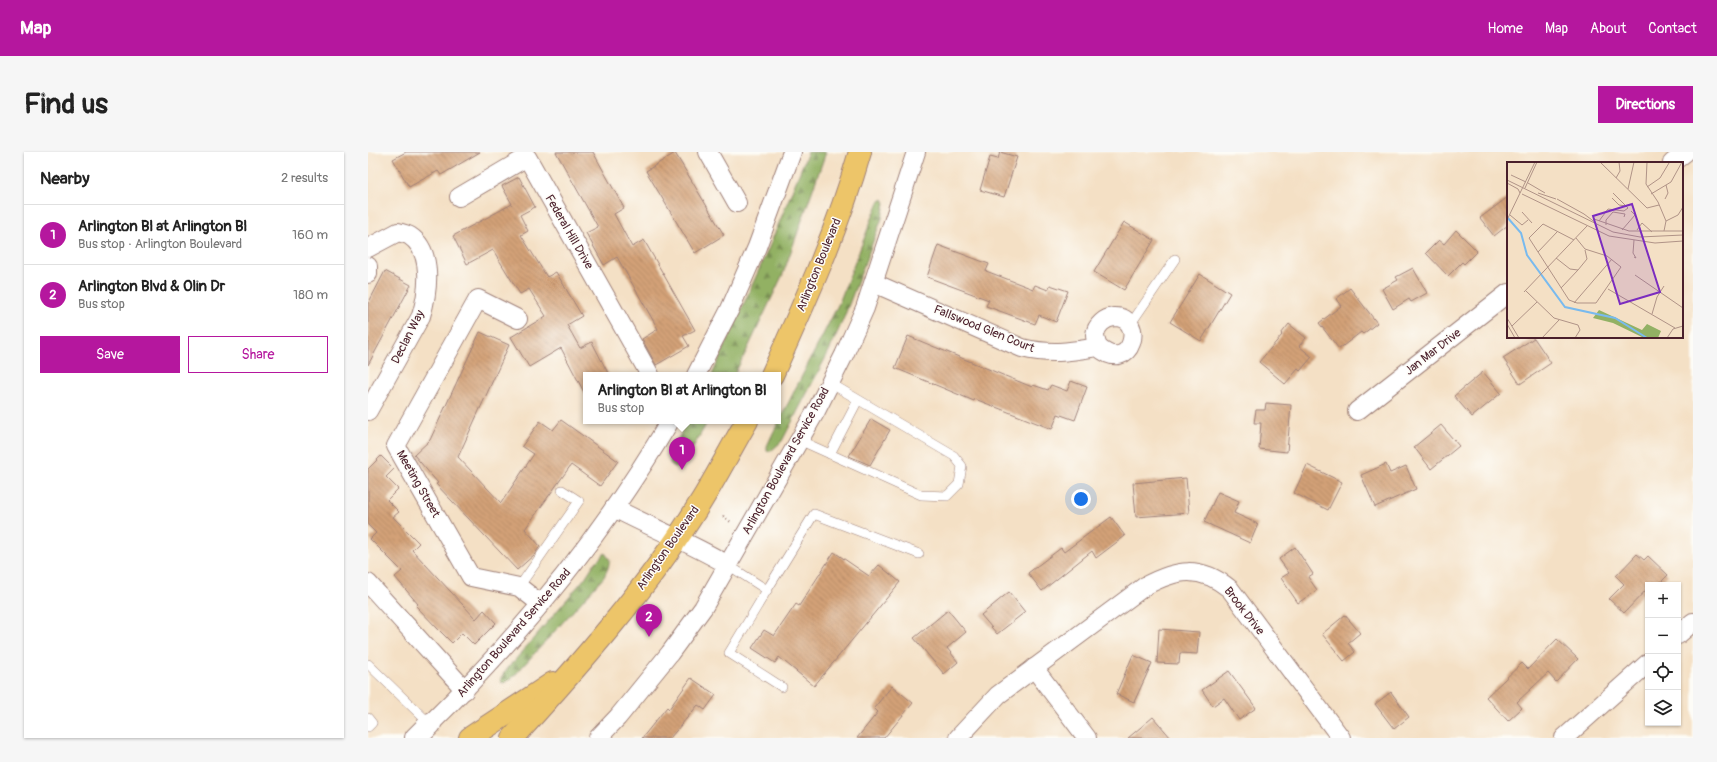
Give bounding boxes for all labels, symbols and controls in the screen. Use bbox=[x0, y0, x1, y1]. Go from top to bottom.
text: Map bbox=[20, 16, 51, 40]
text: Home bbox=[1488, 20, 1523, 37]
text: Map bbox=[1545, 20, 1568, 37]
text: About bbox=[1590, 20, 1626, 37]
text: Contact bbox=[1648, 20, 1697, 37]
button: Directions bbox=[1598, 86, 1693, 123]
text: Find us bbox=[24, 87, 108, 122]
inset map bbox=[1507, 162, 1683, 338]
text: Nearby bbox=[40, 168, 89, 189]
text: 2 results bbox=[281, 170, 328, 186]
street label: Federal Hill Drive bbox=[542, 192, 596, 272]
street label: Arlington Boulevard bbox=[793, 216, 845, 314]
text: Arlington Bl at Arlington Bl bbox=[78, 217, 247, 236]
text: 1 bbox=[50, 227, 56, 243]
text: 160 m bbox=[292, 227, 328, 243]
text: Bus stop · Arlington Boulevard bbox=[78, 236, 242, 252]
text: Arlington Blvd & Olin Dr bbox=[78, 277, 225, 296]
text: 2 bbox=[49, 287, 57, 303]
text: 180 m bbox=[293, 287, 328, 303]
text: Bus stop bbox=[78, 296, 125, 312]
street label: Fallswood Glen Court bbox=[931, 302, 1037, 356]
street label: Declan Way bbox=[388, 308, 428, 366]
street label: Jan Mar Drive bbox=[1402, 325, 1464, 379]
button: Save bbox=[40, 336, 180, 373]
button: Share bbox=[188, 336, 328, 373]
popup bbox=[583, 372, 781, 424]
text: Arlington Bl at Arlington Bl bbox=[597, 381, 767, 400]
street label: Arlington Boulevard Service Road bbox=[739, 385, 833, 537]
text: Bus stop bbox=[597, 400, 644, 416]
pin: 1 bbox=[669, 437, 695, 470]
street label: Meeting Street bbox=[393, 448, 443, 520]
your location bbox=[1071, 489, 1091, 509]
street label: Arlington Boulevard bbox=[633, 503, 703, 593]
street label: Arlington Boulevard Service Road bbox=[454, 565, 574, 701]
map controls bbox=[1645, 582, 1681, 726]
button: + bbox=[1645, 582, 1681, 618]
street label: Brook Drive bbox=[1221, 584, 1267, 638]
pin: 2 bbox=[636, 604, 662, 637]
button: − bbox=[1645, 618, 1681, 654]
button: locate bbox=[1645, 654, 1681, 690]
button: layers bbox=[1645, 690, 1681, 726]

